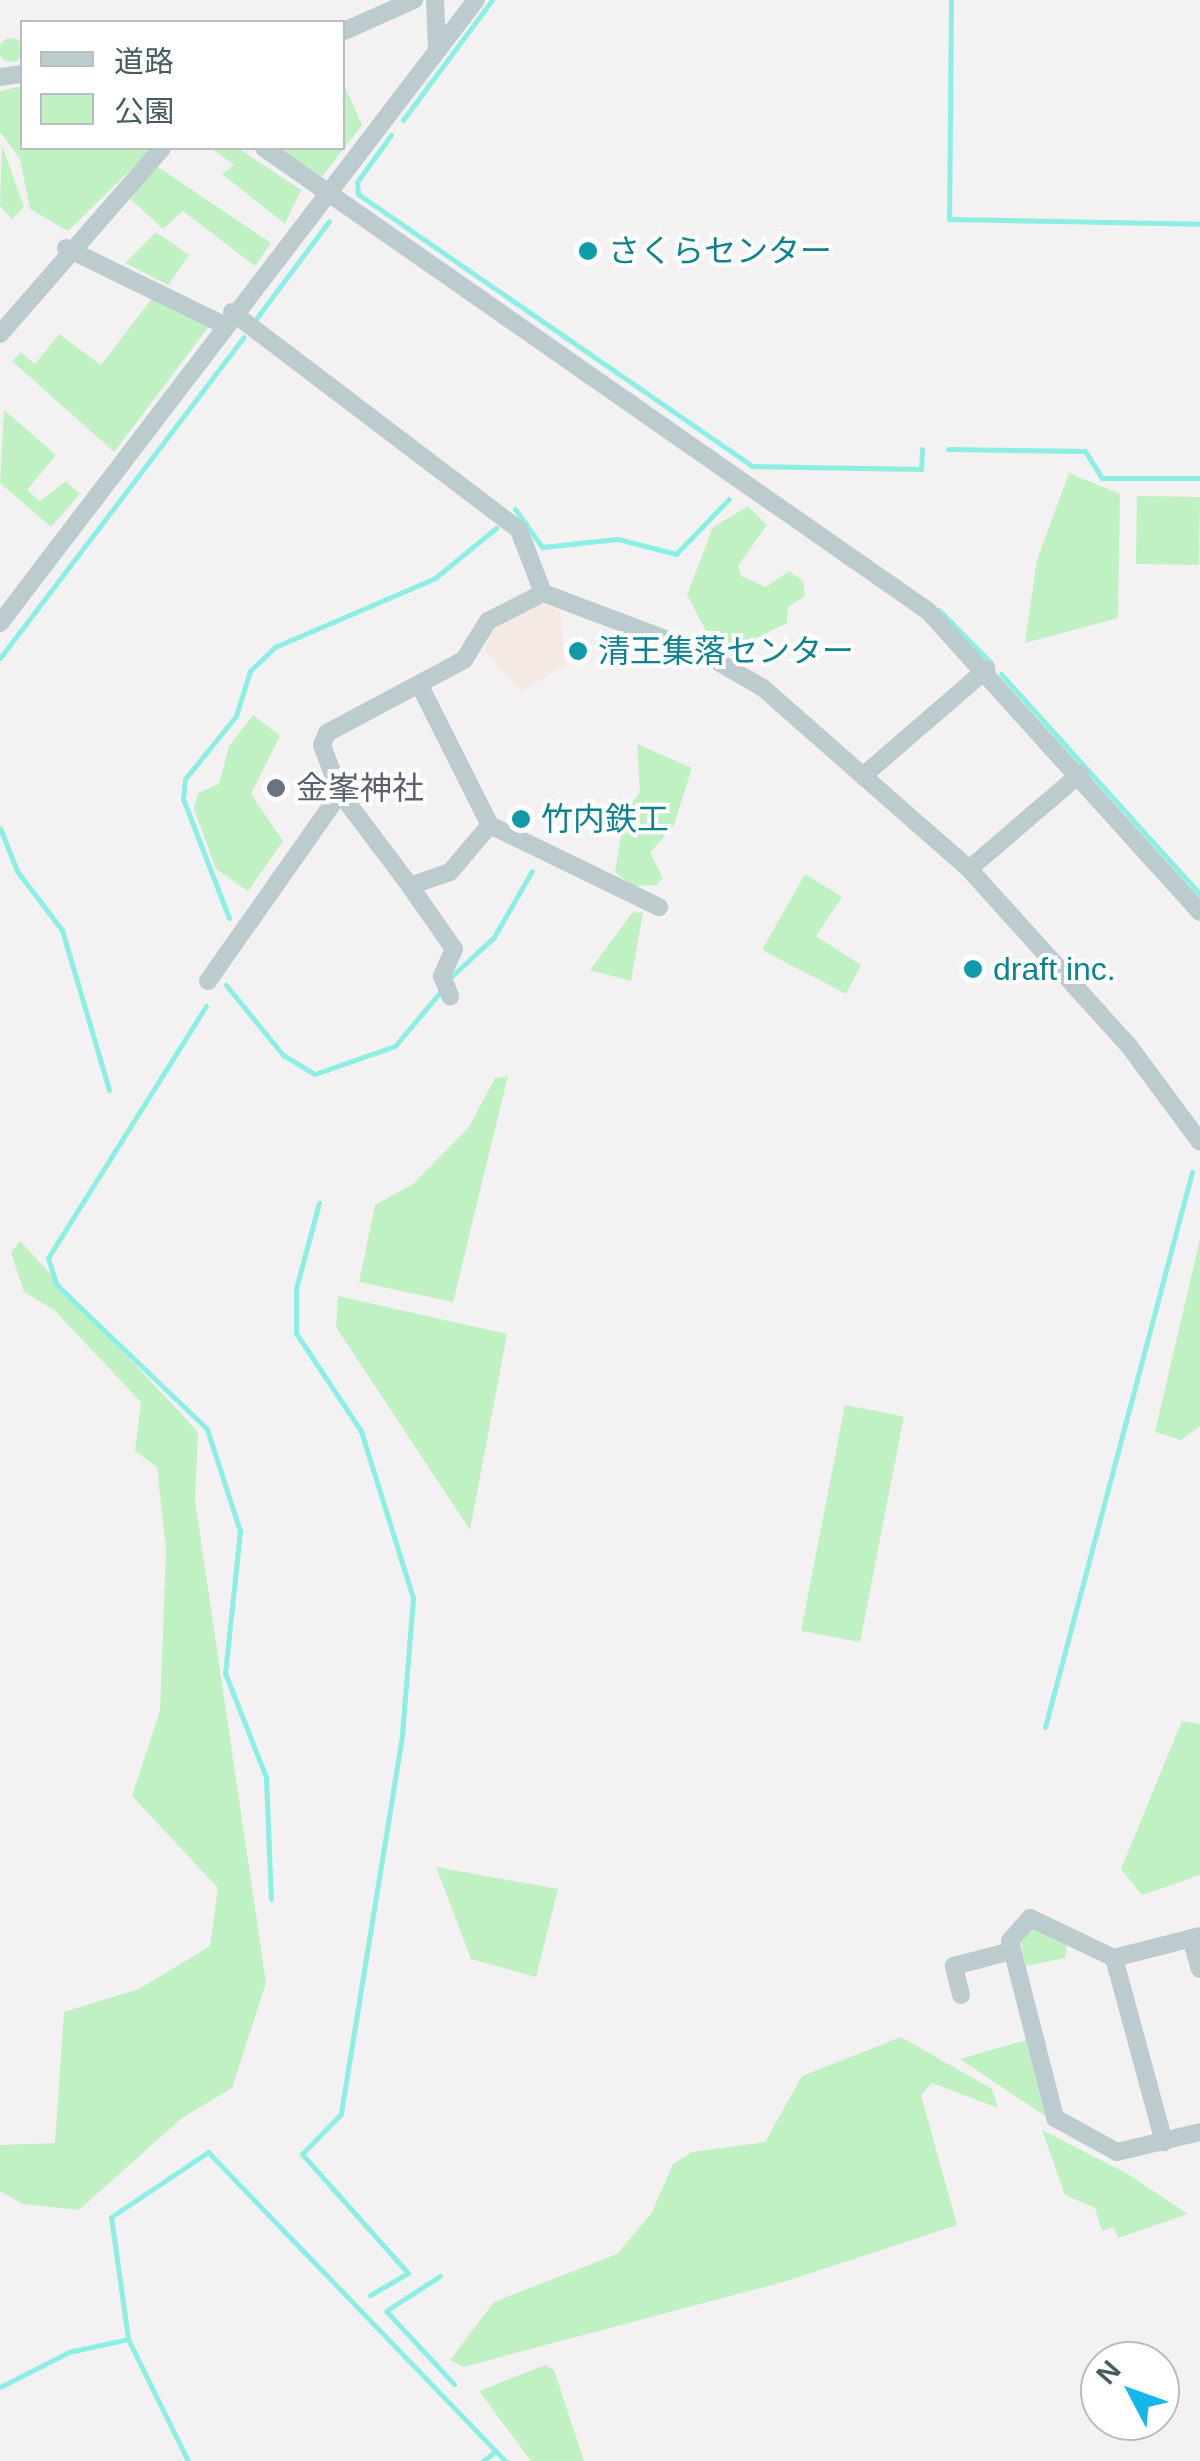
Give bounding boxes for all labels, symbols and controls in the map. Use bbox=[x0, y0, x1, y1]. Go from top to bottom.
legend bbox=[20, 20, 345, 150]
text: 道路 bbox=[114, 45, 174, 78]
text: 公園 bbox=[114, 95, 174, 128]
place label: さくらセンター bbox=[608, 232, 832, 270]
marker: さくらセンター bbox=[577, 240, 599, 262]
place label: 清王集落センター bbox=[598, 632, 854, 670]
marker: 清王集落センター bbox=[567, 640, 589, 662]
place label: 金峯神社 bbox=[296, 769, 424, 807]
marker: 金峯神社 bbox=[265, 777, 287, 799]
place label: 竹内鉄工 bbox=[541, 800, 669, 838]
marker: 竹内鉄工 bbox=[510, 808, 532, 830]
place label: draft inc. bbox=[993, 950, 1116, 988]
marker: draft inc. bbox=[962, 958, 984, 980]
north arrow bbox=[1080, 2341, 1180, 2441]
text: N bbox=[1090, 2355, 1127, 2390]

